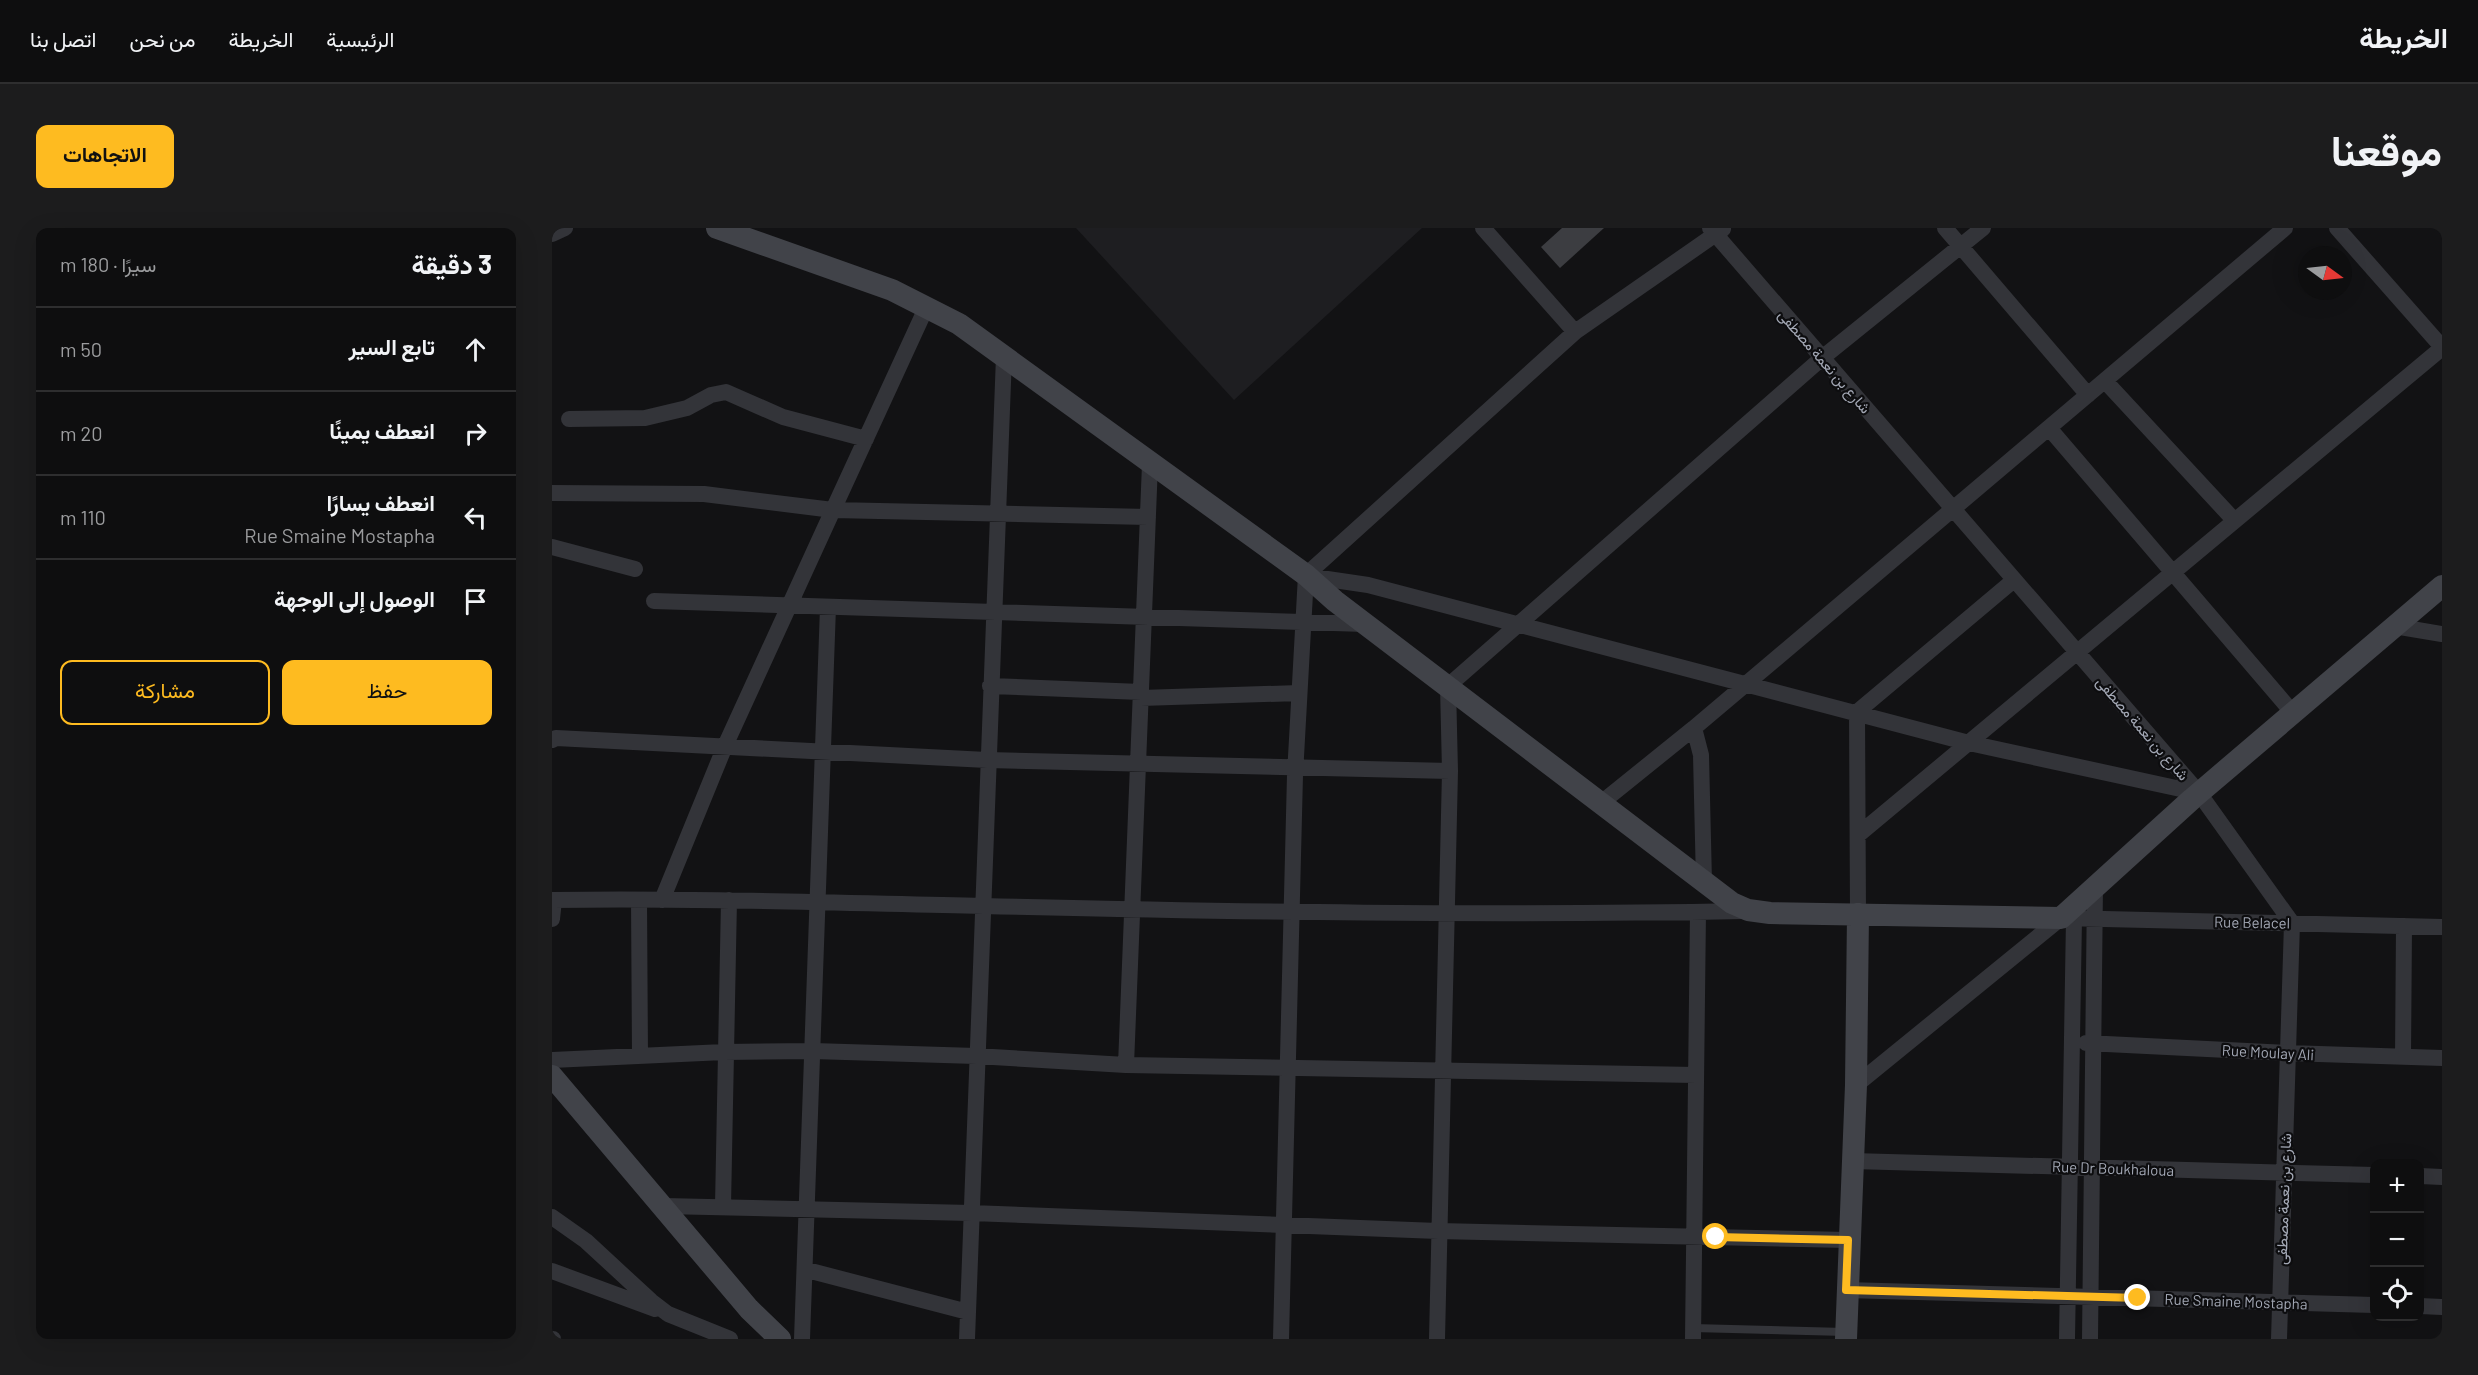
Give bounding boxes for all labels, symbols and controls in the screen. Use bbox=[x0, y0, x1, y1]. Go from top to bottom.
text: الخريطة bbox=[2359, 20, 2448, 54]
text: اتصل بنا bbox=[30, 26, 96, 51]
text: من نحن bbox=[129, 26, 195, 51]
text: الخريطة bbox=[228, 26, 293, 51]
text: الرئيسية bbox=[326, 26, 394, 51]
text: موقعنا bbox=[2331, 124, 2442, 174]
button: الاتجاهات bbox=[36, 125, 174, 188]
north arrow bbox=[2298, 246, 2352, 300]
text: 3 دقيقة bbox=[411, 248, 492, 279]
text: سيرًا · 180 m bbox=[60, 252, 156, 276]
street label: شارع بن نعمة مصطفى bbox=[1773, 305, 1875, 419]
text: تابع السير bbox=[349, 333, 435, 359]
icon: ahead bbox=[459, 333, 492, 366]
text: 50 m bbox=[60, 337, 102, 361]
text: انعطف يمينًا bbox=[329, 417, 435, 443]
icon: right bbox=[459, 417, 492, 450]
text: 20 m bbox=[60, 421, 103, 445]
text: انعطف يسارًا bbox=[326, 489, 435, 515]
icon: left bbox=[459, 501, 492, 534]
text: 110 m bbox=[60, 505, 106, 529]
text: Rue Smaine Mostapha bbox=[244, 523, 435, 547]
text: الوصول إلى الوجهة bbox=[274, 585, 435, 611]
icon: arrive bbox=[459, 585, 492, 618]
button: مشاركة bbox=[60, 660, 270, 725]
button: حفظ bbox=[282, 660, 492, 725]
street label: شارع بن نعمة مصطفى bbox=[2091, 672, 2193, 786]
street label: Rue Belacel bbox=[2214, 912, 2290, 932]
street label: Rue Moulay Ali bbox=[2221, 1041, 2315, 1063]
street label: شارع بن نعمة مصطفى bbox=[2272, 1133, 2297, 1265]
street label: Rue Dr Boukhaloua bbox=[2052, 1157, 2174, 1179]
map controls bbox=[2370, 1159, 2424, 1321]
button: + bbox=[2370, 1159, 2424, 1213]
button: − bbox=[2370, 1213, 2424, 1267]
route start bbox=[1702, 1223, 1728, 1249]
button: locate bbox=[2370, 1267, 2424, 1321]
route end bbox=[2124, 1284, 2150, 1310]
street label: Rue Smaine Mostapha bbox=[2164, 1290, 2308, 1312]

